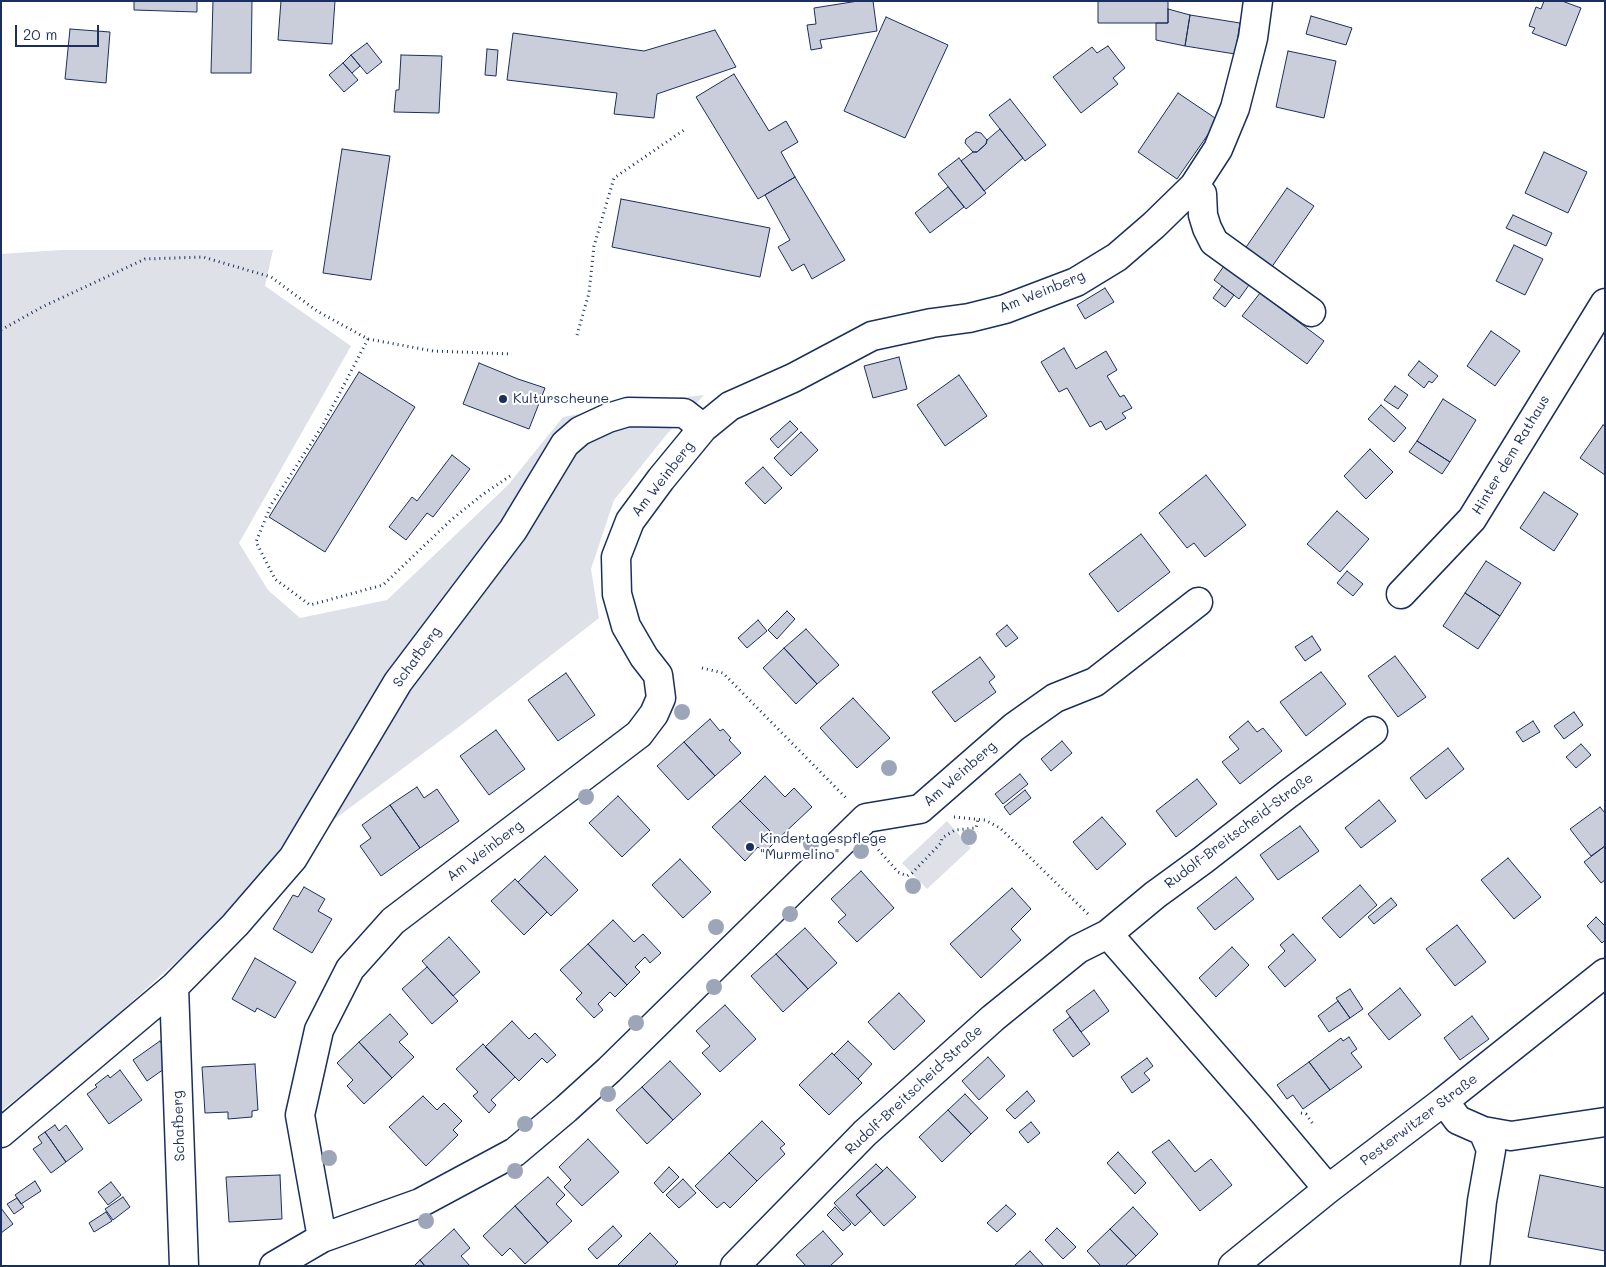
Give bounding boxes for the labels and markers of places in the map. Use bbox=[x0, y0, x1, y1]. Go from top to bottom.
place label: Kulturscheune bbox=[513, 391, 609, 407]
marker: Kulturscheune bbox=[497, 393, 509, 405]
place label: Kindertagespflege "Murmelino" bbox=[760, 831, 887, 864]
marker: Kindertagespflege "Murmelino" bbox=[744, 841, 756, 853]

